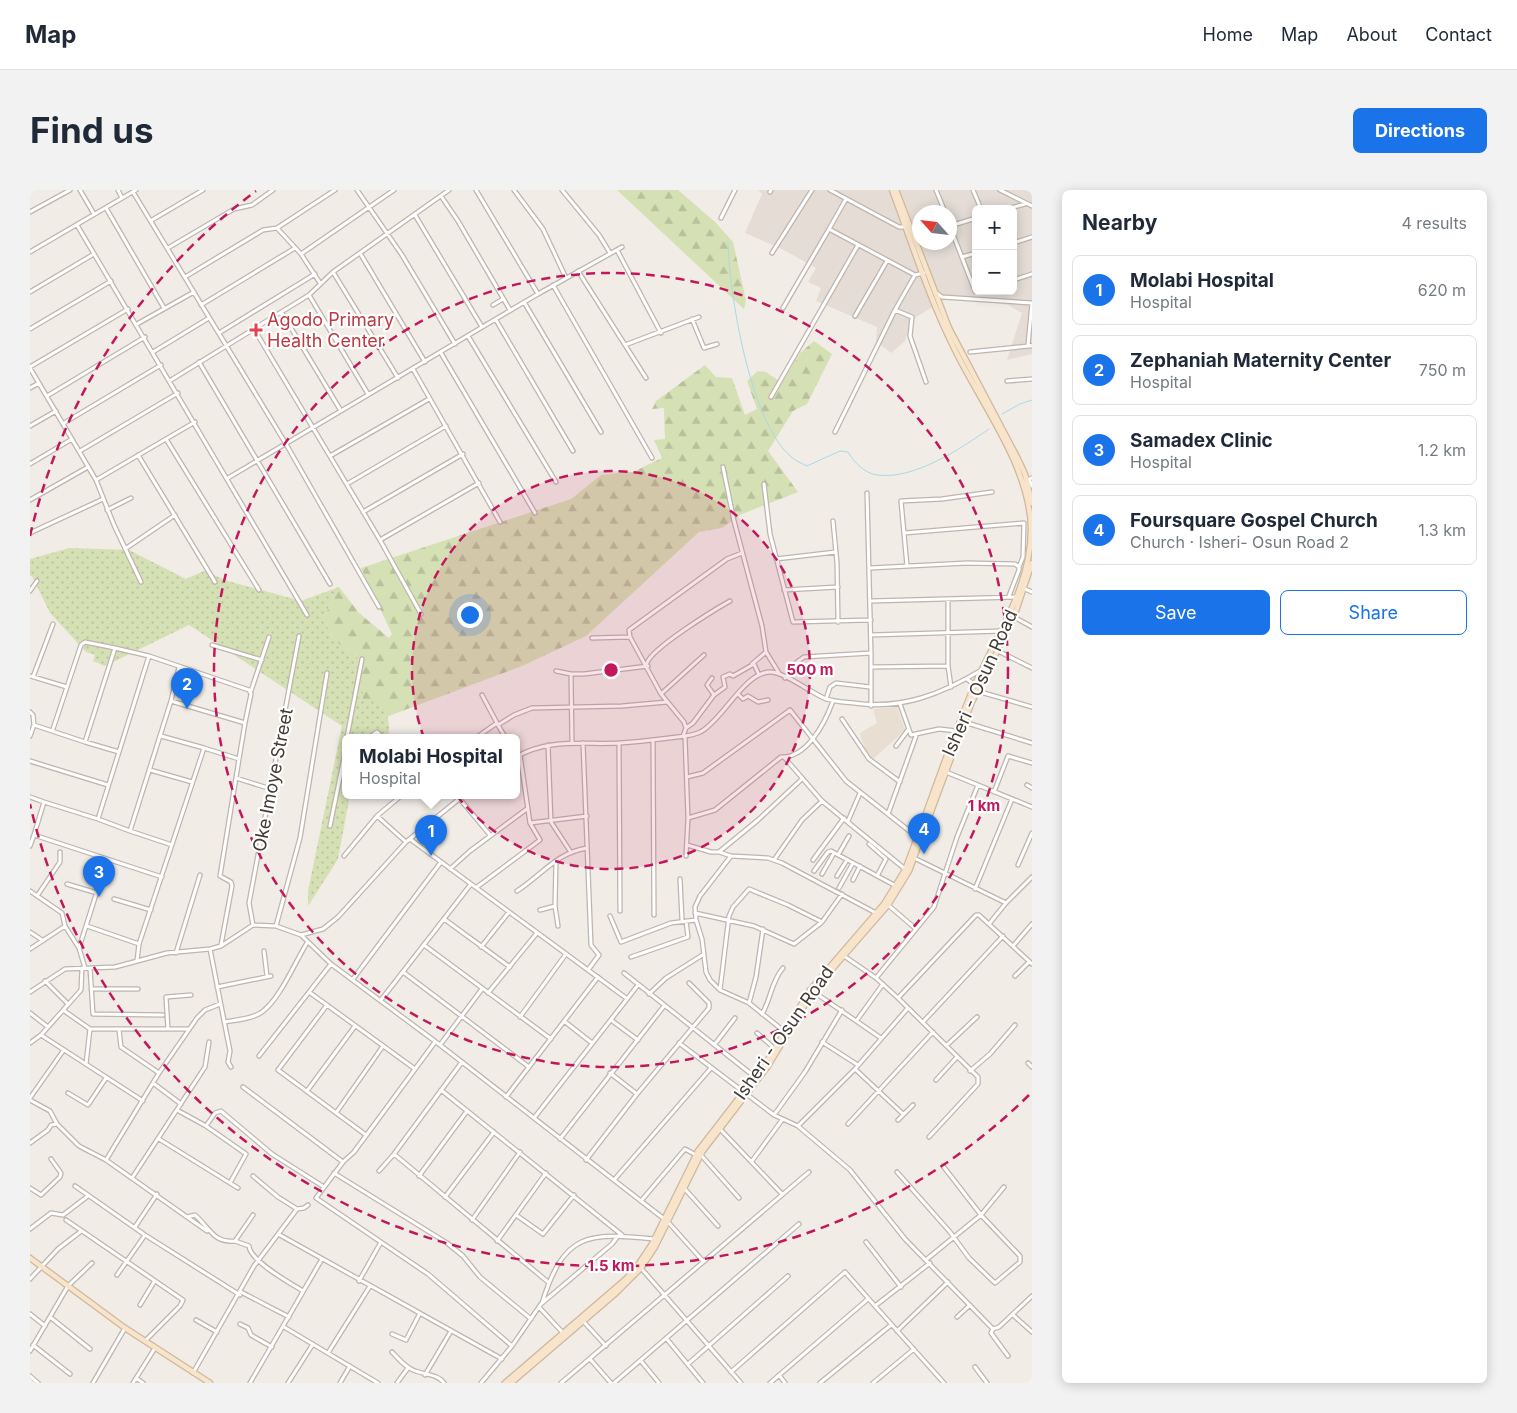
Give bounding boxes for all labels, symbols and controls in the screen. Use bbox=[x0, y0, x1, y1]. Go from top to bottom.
text: Map bbox=[25, 20, 76, 49]
text: Home bbox=[1203, 24, 1253, 45]
text: Map bbox=[1281, 24, 1318, 45]
text: About bbox=[1346, 24, 1397, 45]
text: Contact bbox=[1425, 24, 1492, 45]
button: Directions bbox=[1353, 108, 1487, 153]
text: Find us bbox=[30, 109, 154, 151]
north arrow bbox=[912, 205, 957, 250]
map controls bbox=[972, 205, 1017, 295]
button: + bbox=[972, 205, 1017, 250]
text: Nearby bbox=[1082, 210, 1157, 235]
text: 4 results bbox=[1402, 213, 1467, 233]
button: − bbox=[972, 250, 1017, 295]
text: Molabi Hospital bbox=[1130, 269, 1274, 292]
text: 1 bbox=[1096, 280, 1102, 300]
text: 620 m bbox=[1418, 280, 1466, 300]
text: Hospital bbox=[1130, 292, 1192, 312]
place label: Agodo Primary Health Center bbox=[267, 309, 394, 351]
marker: Agodo Primary Health Center bbox=[249, 323, 263, 337]
text: Zephaniah Maternity Center bbox=[1130, 349, 1391, 372]
text: 2 bbox=[1094, 360, 1104, 380]
text: 750 m bbox=[1419, 360, 1466, 380]
text: Hospital bbox=[1130, 372, 1192, 392]
text: Samadex Clinic bbox=[1130, 429, 1273, 452]
text: 3 bbox=[1094, 440, 1104, 460]
text: 1.2 km bbox=[1418, 440, 1466, 460]
text: Hospital bbox=[1130, 452, 1192, 472]
text: Foursquare Gospel Church bbox=[1130, 509, 1378, 532]
text: 4 bbox=[1094, 520, 1104, 540]
text: 1.3 km bbox=[1418, 520, 1466, 540]
text: Church · Isheri- Osun Road 2 bbox=[1130, 532, 1349, 552]
button: Save bbox=[1082, 590, 1270, 635]
button: Share bbox=[1280, 590, 1467, 635]
your location bbox=[457, 602, 483, 628]
street label: Isheri - Osun Road bbox=[938, 606, 1021, 759]
text: 500 m bbox=[786, 660, 834, 679]
centre of rings bbox=[602, 661, 620, 679]
pin: 2 bbox=[171, 668, 203, 709]
street label: Oke Imoye Street bbox=[248, 706, 297, 854]
popup bbox=[342, 734, 520, 799]
text: Molabi Hospital bbox=[359, 745, 503, 768]
text: Hospital bbox=[359, 768, 421, 788]
text: 1 km bbox=[968, 796, 1000, 815]
pin: 4 bbox=[908, 813, 940, 854]
pin: 1 bbox=[415, 815, 447, 856]
pin: 3 bbox=[83, 856, 115, 897]
street label: Isheri - Osun Road bbox=[730, 962, 838, 1104]
text: 1.5 km bbox=[588, 1256, 634, 1275]

